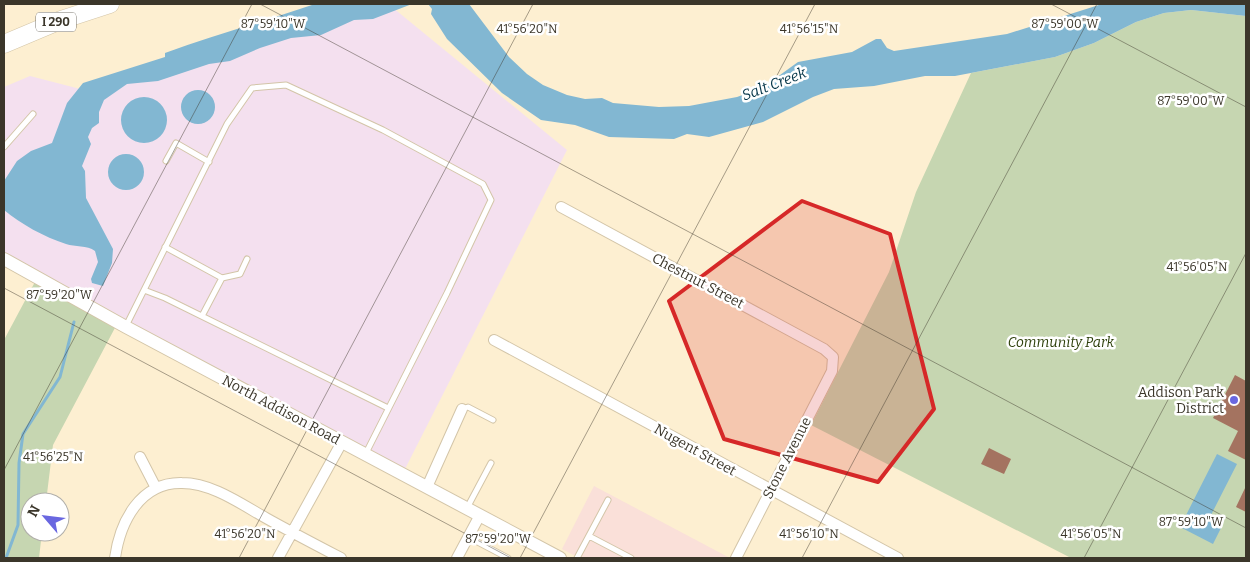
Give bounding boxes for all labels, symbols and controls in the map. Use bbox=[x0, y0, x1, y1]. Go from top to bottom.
road number: I 290 bbox=[36, 13, 76, 32]
text: 87°59'10"W bbox=[241, 17, 306, 31]
text: 87°59'00"W bbox=[1031, 17, 1099, 31]
text: 41°56'20"N bbox=[496, 22, 558, 36]
text: 41°56'15"N bbox=[780, 22, 839, 36]
water label: Salt Creek bbox=[739, 63, 810, 105]
text: 87°59'00"W bbox=[1157, 94, 1225, 108]
street label: Chestnut Street bbox=[649, 250, 747, 312]
text: 41°56'05"N bbox=[1166, 260, 1228, 274]
text: 87°59'20"W bbox=[26, 288, 93, 302]
park label: Community Park bbox=[1008, 334, 1115, 351]
street label: North Addison Road bbox=[219, 372, 343, 448]
place label: Addison Park District bbox=[1138, 384, 1224, 417]
marker: Addison Park District bbox=[1228, 394, 1240, 406]
street label: Stone Avenue bbox=[759, 414, 815, 502]
street label: Nugent Street bbox=[651, 420, 739, 480]
text: 41°56'25"N bbox=[23, 450, 83, 464]
north arrow bbox=[20, 492, 70, 542]
text: N bbox=[24, 502, 44, 520]
text: 87°59'10"W bbox=[1159, 515, 1224, 529]
text: 41°56'20"N bbox=[214, 527, 276, 541]
text: 41°56'10"N bbox=[779, 527, 839, 541]
text: 41°56'05"N bbox=[1060, 527, 1122, 541]
text: 87°59'20"W bbox=[465, 532, 532, 546]

